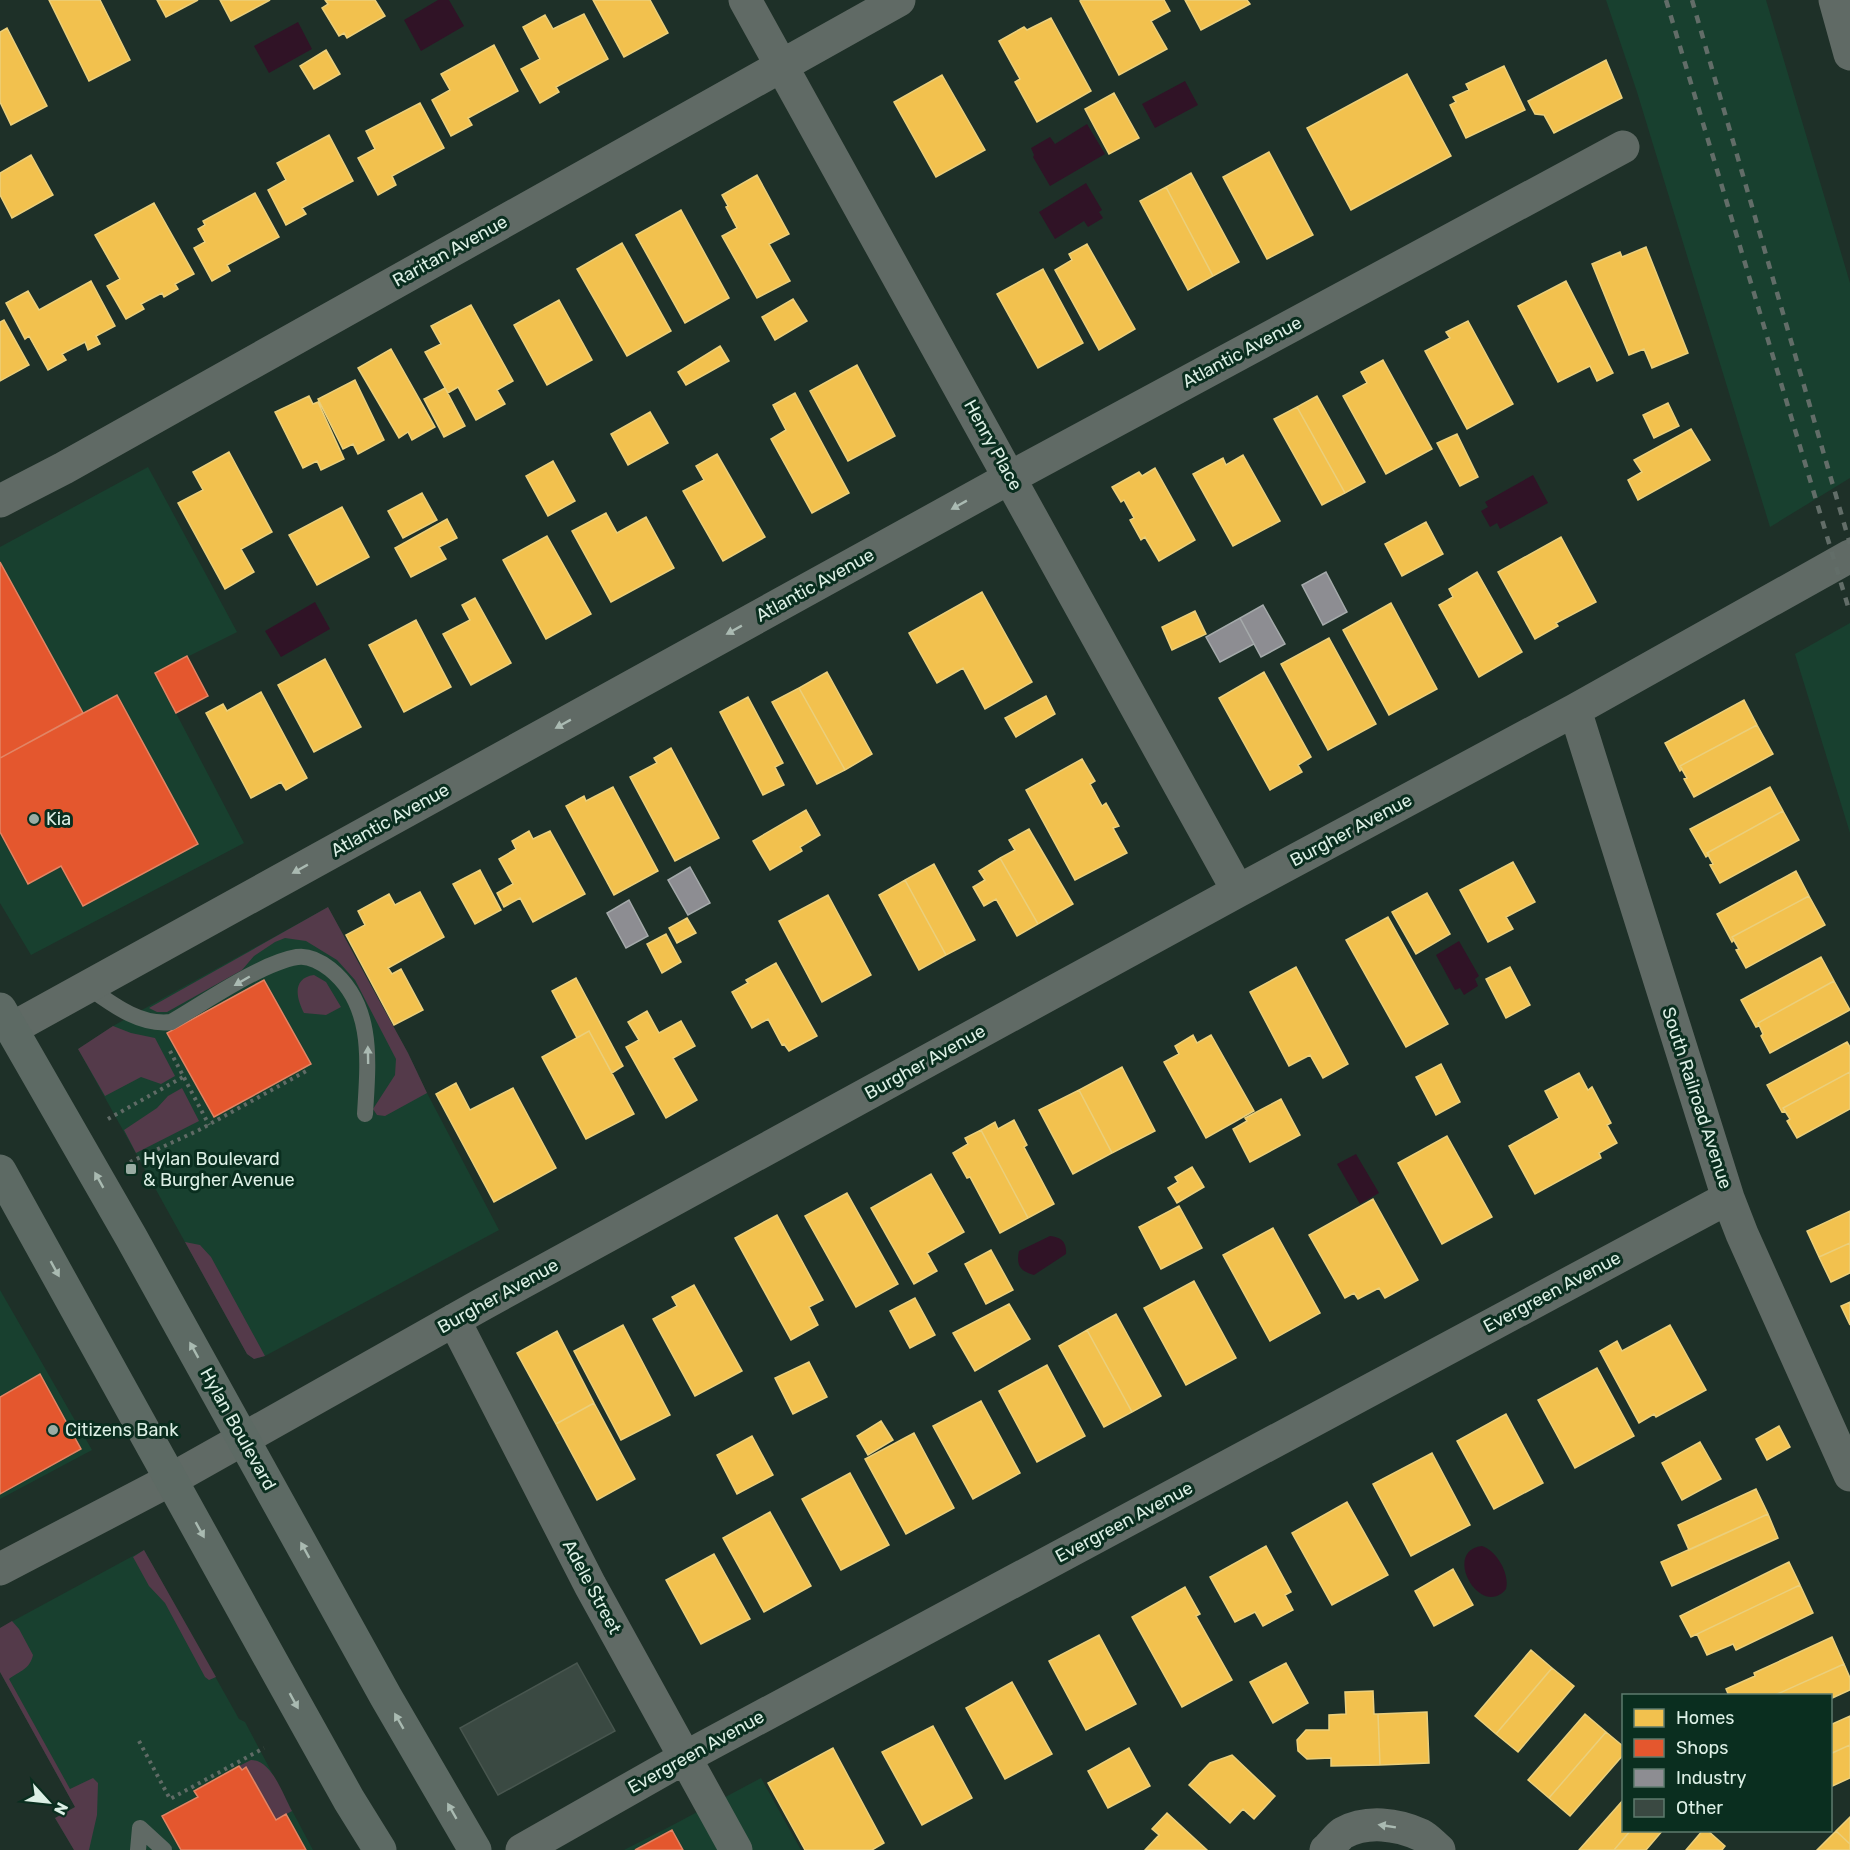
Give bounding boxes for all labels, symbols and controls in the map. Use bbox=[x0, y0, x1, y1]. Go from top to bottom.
street label: Raritan Avenue bbox=[389, 210, 511, 292]
street label: Atlantic Avenue bbox=[1179, 311, 1305, 393]
street label: Henry Place bbox=[959, 396, 1027, 494]
one-way arrow bbox=[951, 500, 968, 510]
street label: Atlantic Avenue bbox=[752, 543, 878, 627]
one-way arrow bbox=[725, 625, 742, 635]
one-way arrow bbox=[554, 719, 571, 729]
street label: Atlantic Avenue bbox=[327, 778, 453, 862]
street label: Burgher Avenue bbox=[1286, 789, 1416, 871]
place label: Kia bbox=[46, 808, 71, 830]
marker: Kia bbox=[27, 812, 41, 826]
one-way arrow bbox=[292, 864, 308, 875]
one-way arrow bbox=[233, 976, 250, 986]
street label: South Railroad Avenue bbox=[1657, 1004, 1737, 1192]
street label: Burgher Avenue bbox=[861, 1020, 989, 1104]
one-way arrow bbox=[363, 1046, 372, 1065]
place label: Hylan Boulevard & Burgher Avenue bbox=[143, 1148, 295, 1191]
marker: Hylan Boulevard & Burgher Avenue bbox=[124, 1162, 138, 1176]
one-way arrow bbox=[94, 1171, 104, 1188]
street label: Evergreen Avenue bbox=[1480, 1246, 1624, 1338]
street label: Burgher Avenue bbox=[434, 1254, 562, 1338]
one-way arrow bbox=[50, 1261, 60, 1278]
one-way arrow bbox=[189, 1341, 199, 1358]
street label: Hylan Boulevard bbox=[195, 1364, 281, 1494]
place label: Citizens Bank bbox=[65, 1419, 179, 1441]
marker: Citizens Bank bbox=[46, 1423, 60, 1437]
street label: Evergreen Avenue bbox=[1052, 1476, 1196, 1568]
one-way arrow bbox=[195, 1522, 205, 1539]
street label: Adele Street bbox=[558, 1536, 626, 1638]
one-way arrow bbox=[300, 1541, 310, 1558]
one-way arrow bbox=[289, 1693, 299, 1710]
legend bbox=[1622, 1694, 1832, 1832]
street label: Evergreen Avenue bbox=[624, 1705, 768, 1799]
text: Homes bbox=[1676, 1707, 1734, 1729]
one-way arrow bbox=[394, 1713, 405, 1729]
text: Shops bbox=[1676, 1737, 1728, 1759]
text: Industry bbox=[1676, 1767, 1746, 1789]
north arrow bbox=[18, 1772, 78, 1832]
text: Other bbox=[1676, 1797, 1723, 1819]
text: N bbox=[50, 1799, 72, 1818]
one-way arrow bbox=[447, 1802, 457, 1819]
one-way arrow bbox=[1378, 1821, 1397, 1830]

